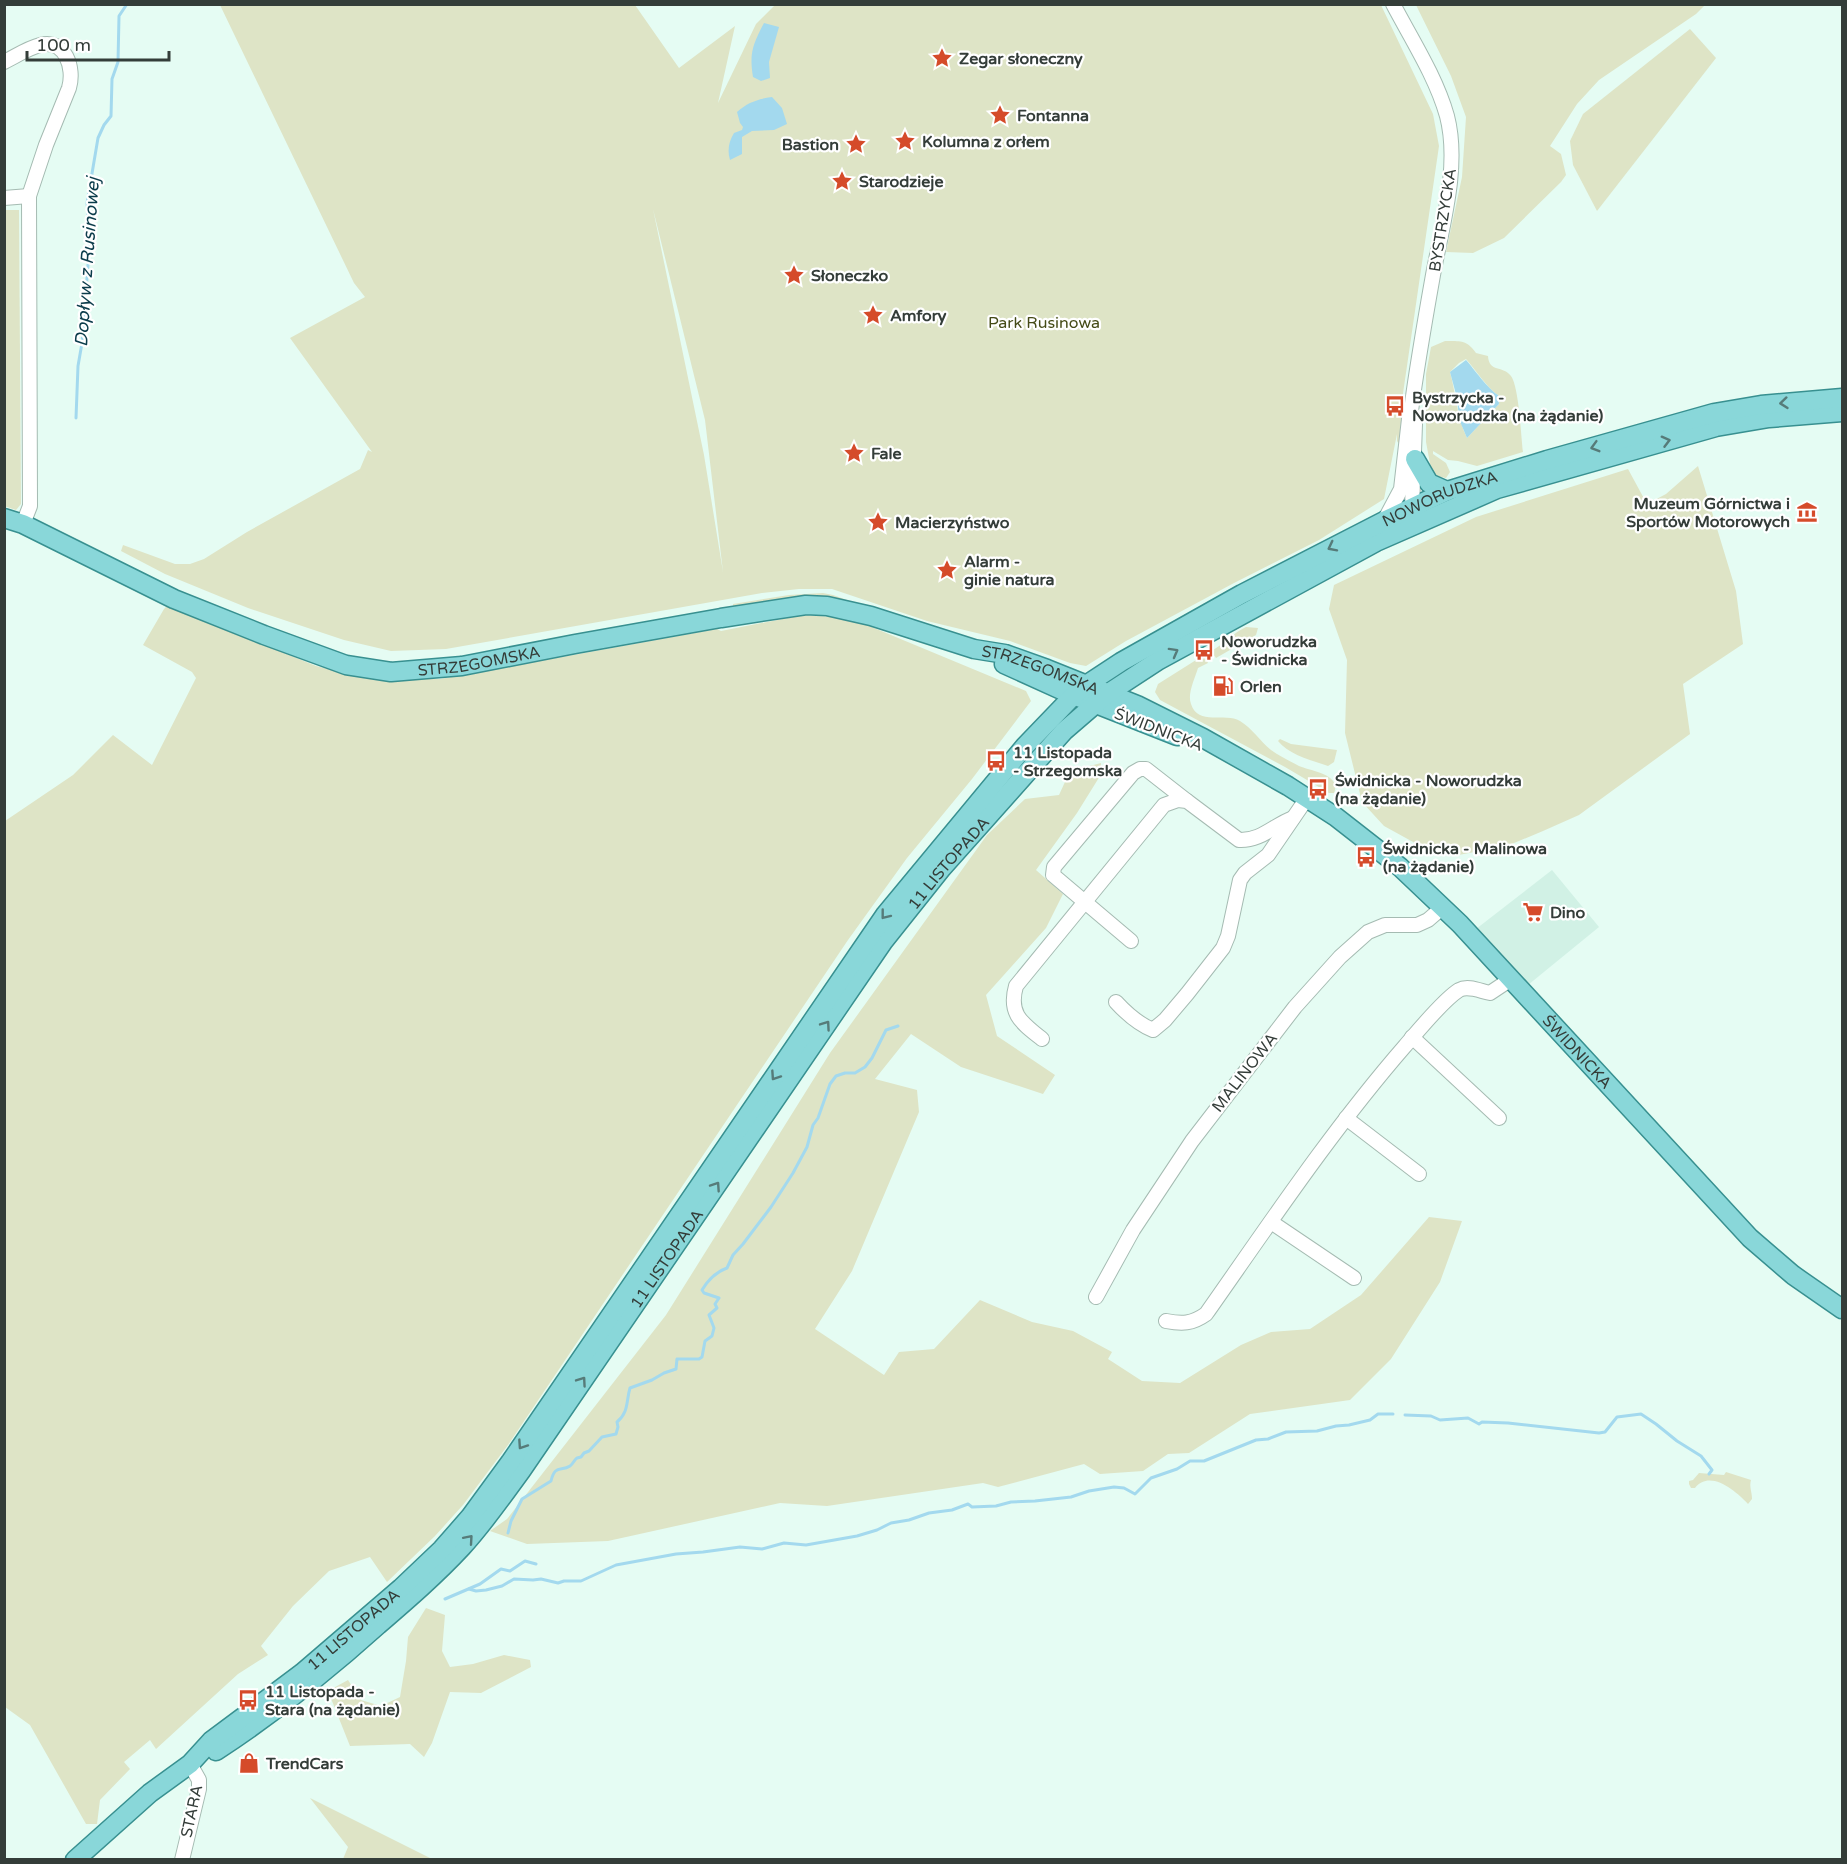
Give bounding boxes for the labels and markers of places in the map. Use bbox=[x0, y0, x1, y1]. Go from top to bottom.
place icon: Zegar słoneczny bbox=[930, 46, 954, 70]
place label: Zegar słoneczny bbox=[959, 49, 1083, 69]
place icon: Fontanna bbox=[988, 103, 1012, 127]
place label: Fontanna bbox=[1017, 106, 1089, 126]
place icon: Kolumna z orłem bbox=[893, 129, 917, 153]
place icon: Bastion bbox=[844, 132, 868, 156]
place label: Kolumna z orłem bbox=[922, 132, 1050, 152]
place label: Bastion bbox=[782, 135, 839, 155]
place icon: Starodzieje bbox=[830, 169, 854, 193]
place label: Starodzieje bbox=[859, 172, 943, 192]
place icon: Słoneczko bbox=[782, 263, 806, 287]
place label: Słoneczko bbox=[811, 266, 889, 286]
place icon: Amfory bbox=[861, 303, 885, 327]
place label: Amfory bbox=[890, 306, 947, 326]
place label: Bystrzycka - Noworudzka (na żądanie) bbox=[1412, 388, 1603, 426]
bus stop icon: Bystrzycka - Noworudzka (na żądanie) bbox=[1383, 394, 1407, 418]
place icon: Fale bbox=[842, 441, 866, 465]
place label: Fale bbox=[871, 444, 902, 464]
place label: Muzeum Górnictwa i Sportów Motorowych bbox=[1626, 494, 1790, 532]
museum icon: Muzeum Górnictwa i Sportów Motorowych bbox=[1795, 500, 1819, 524]
place icon: Macierzyństwo bbox=[866, 510, 890, 534]
place label: Macierzyństwo bbox=[895, 513, 1010, 533]
place label: Alarm - ginie natura bbox=[964, 552, 1055, 590]
place icon: Alarm - ginie natura bbox=[935, 558, 959, 582]
place label: Noworudzka - Świdnicka bbox=[1221, 632, 1317, 670]
bus stop icon: Noworudzka - Świdnicka bbox=[1192, 638, 1216, 662]
fuel station icon: Orlen bbox=[1211, 674, 1235, 698]
place label: Orlen bbox=[1240, 677, 1282, 697]
place label: 11 Listopada - Strzegomska bbox=[1013, 743, 1122, 781]
bus stop icon: 11 Listopada - Strzegomska bbox=[984, 749, 1008, 773]
place label: Świdnicka - Noworudzka (na żądanie) bbox=[1335, 771, 1522, 809]
bus stop icon: Świdnicka - Noworudzka (na żądanie) bbox=[1306, 777, 1330, 801]
place label: Świdnicka - Malinowa (na żądanie) bbox=[1383, 839, 1547, 877]
bus stop icon: Świdnicka - Malinowa (na żądanie) bbox=[1354, 845, 1378, 869]
supermarket icon: Dino bbox=[1521, 900, 1545, 924]
place label: Dino bbox=[1550, 903, 1586, 923]
place label: 11 Listopada - Stara (na żądanie) bbox=[265, 1682, 400, 1720]
bus stop icon: 11 Listopada - Stara (na żądanie) bbox=[236, 1688, 260, 1712]
shop icon: TrendCars bbox=[237, 1751, 261, 1775]
place label: TrendCars bbox=[265, 1754, 344, 1774]

